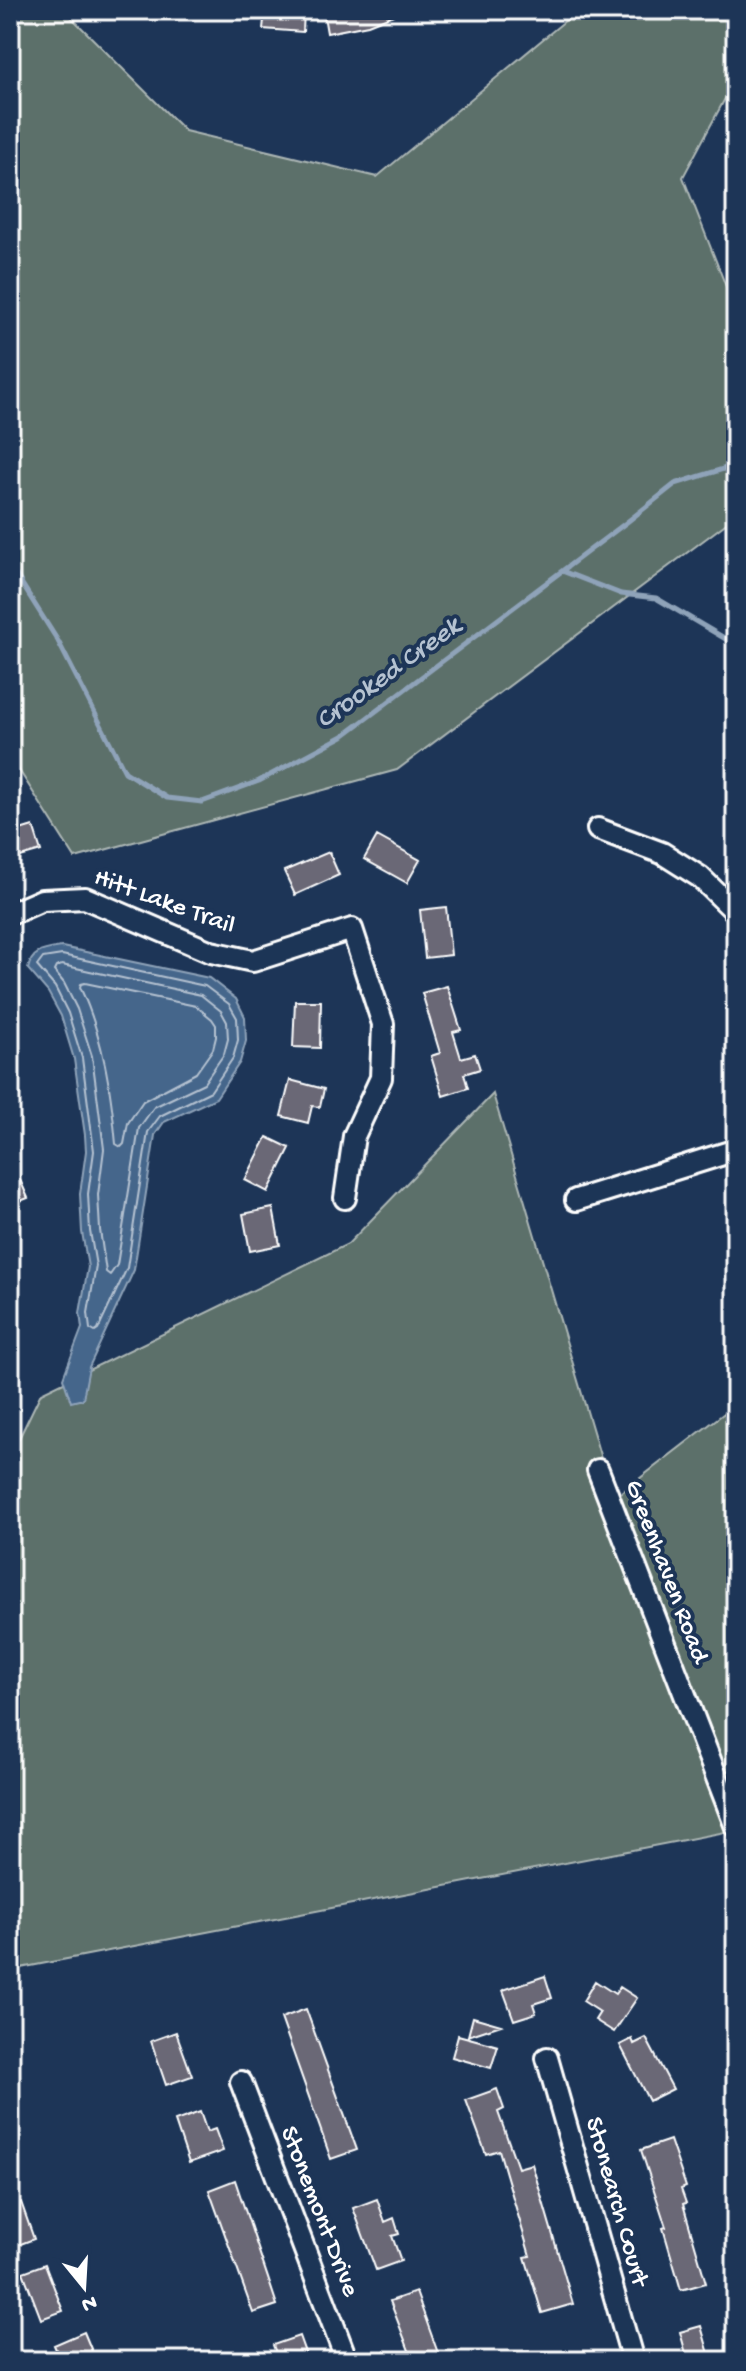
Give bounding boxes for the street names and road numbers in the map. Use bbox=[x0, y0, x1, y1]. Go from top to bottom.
street label: Hitt Lake Trail bbox=[89, 863, 239, 943]
street label: Greenhaven Road bbox=[616, 1476, 715, 1669]
street label: Stonearch Court bbox=[576, 2114, 655, 2292]
street label: Stonemont Drive bbox=[271, 2123, 365, 2302]

